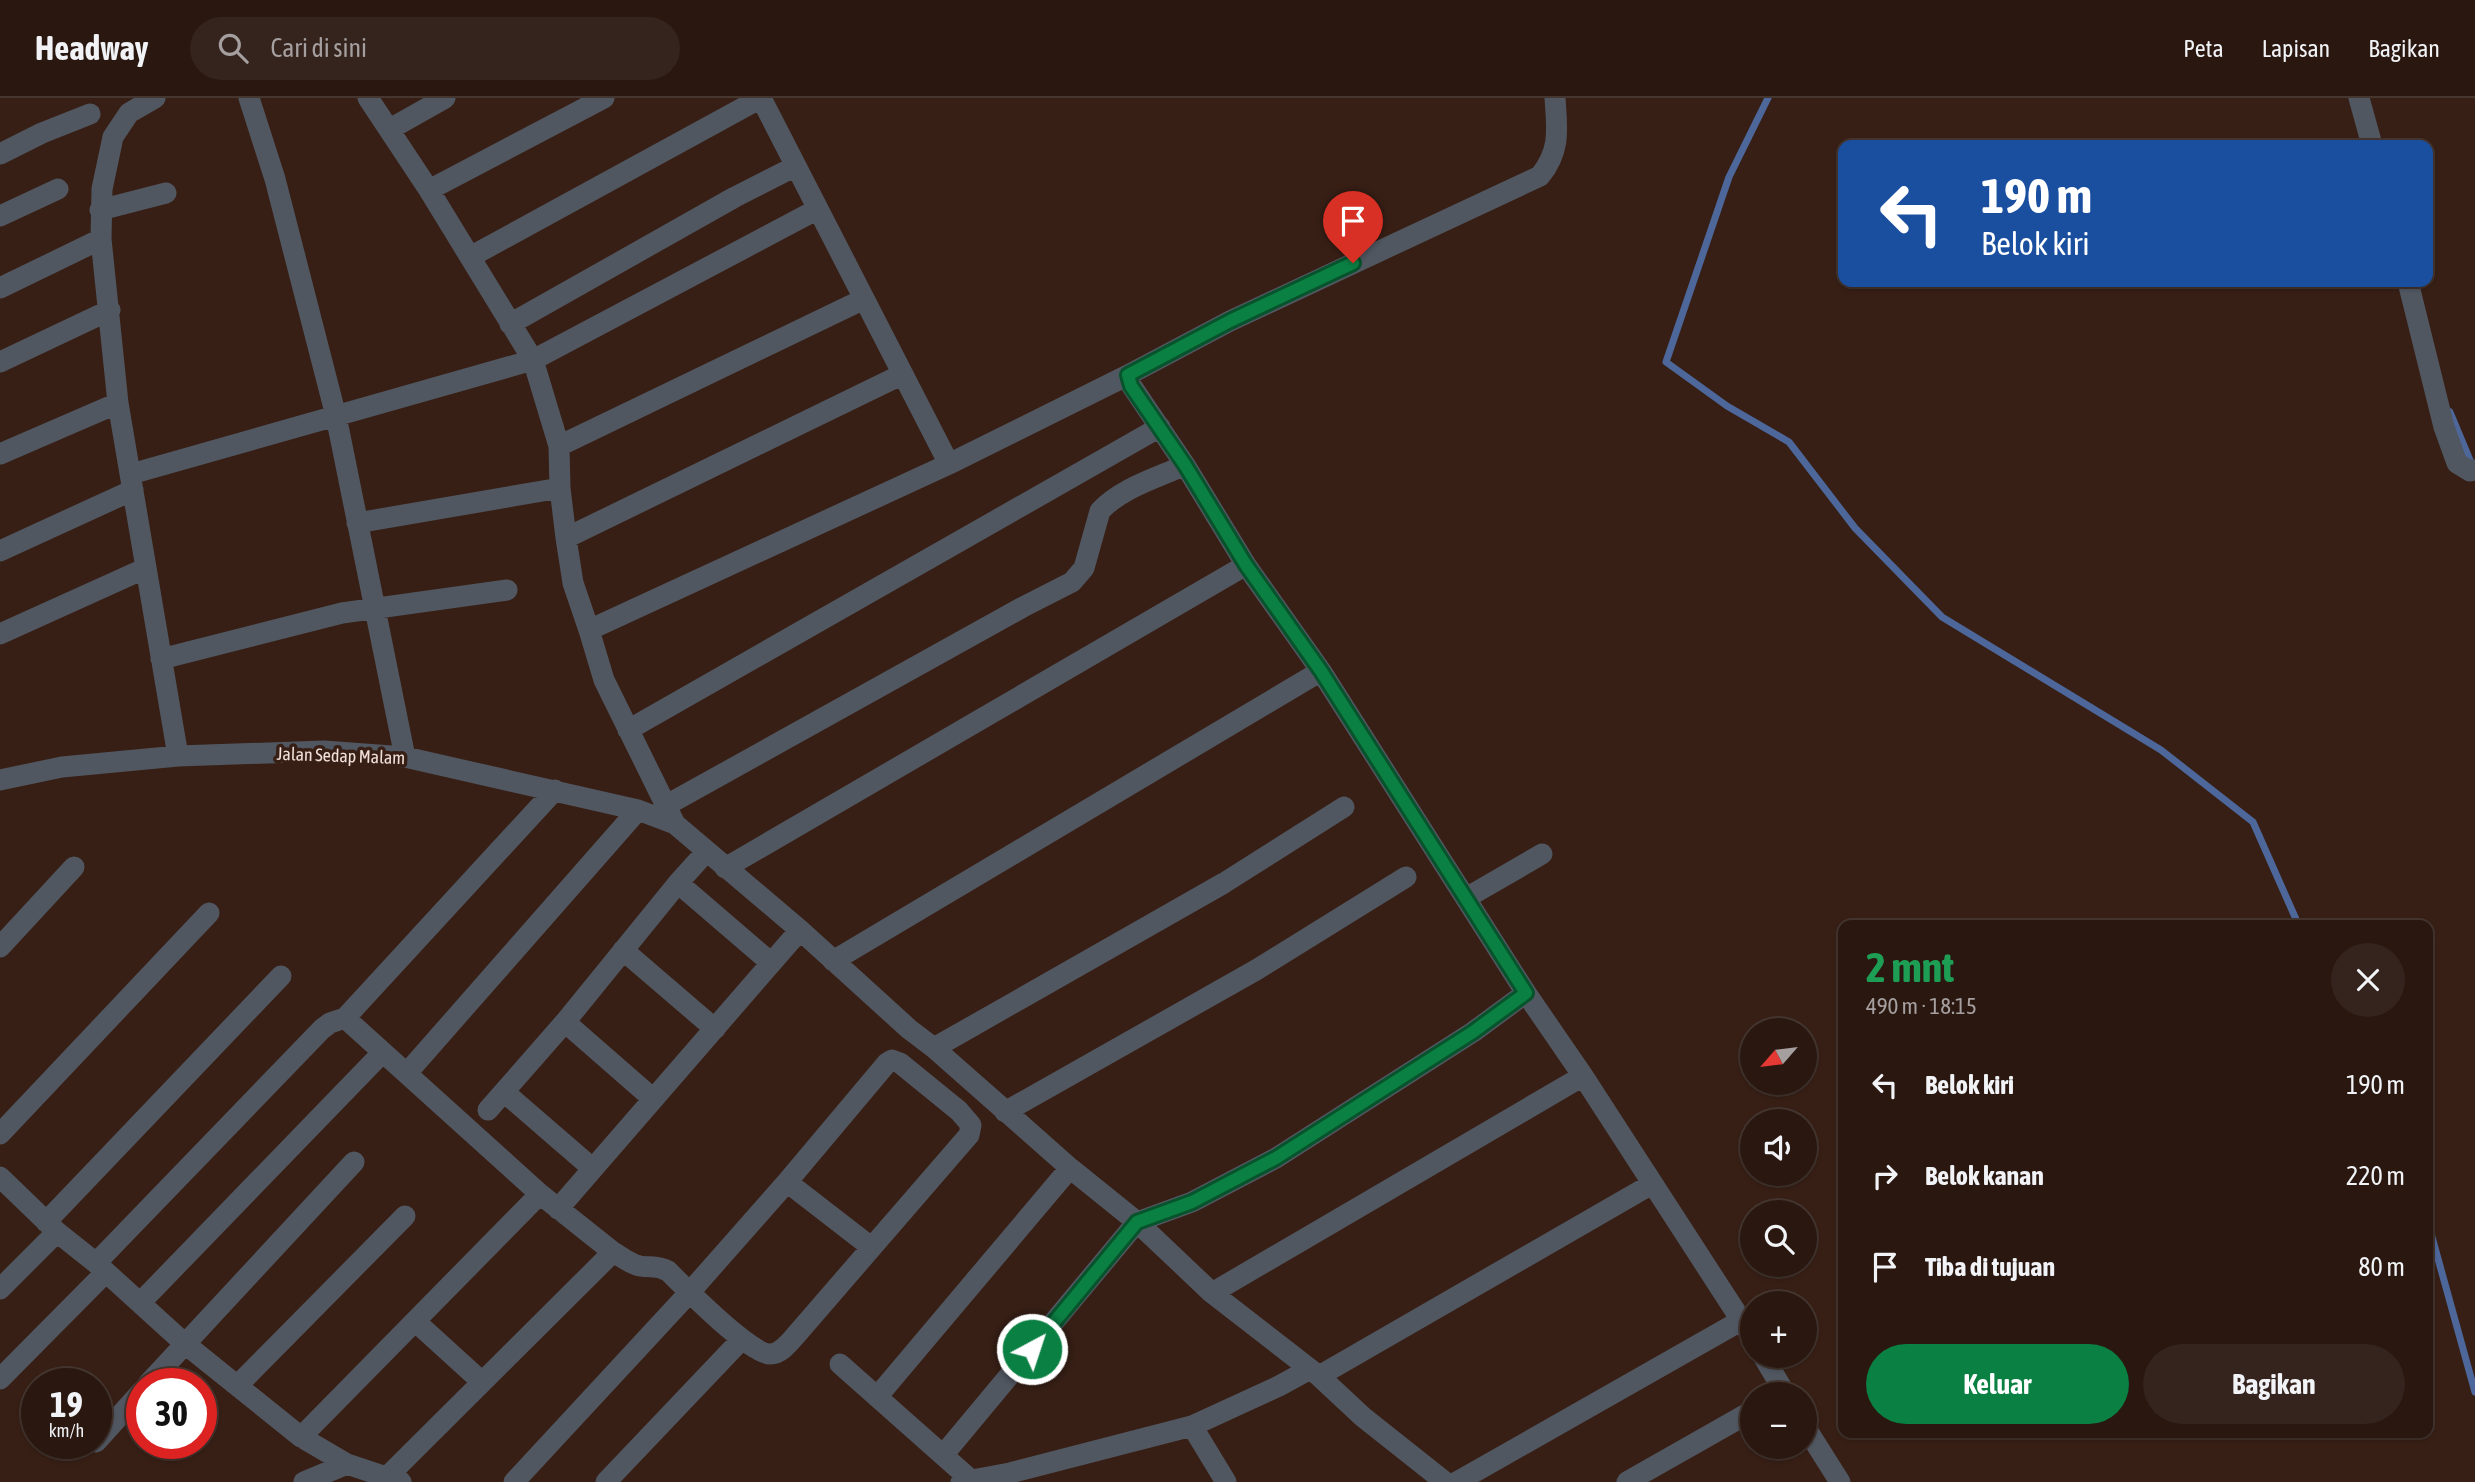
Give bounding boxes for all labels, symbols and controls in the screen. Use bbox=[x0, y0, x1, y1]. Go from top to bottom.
search box bbox=[190, 17, 680, 80]
text: Headway bbox=[35, 29, 148, 67]
icon: search bbox=[214, 29, 252, 67]
text: Cari di sini bbox=[270, 33, 367, 63]
text: Peta bbox=[2183, 35, 2224, 62]
text: Lapisan bbox=[2262, 35, 2330, 62]
text: Bagikan bbox=[2368, 35, 2440, 62]
text: 190 m bbox=[1981, 167, 2092, 223]
icon: left bbox=[1866, 168, 1957, 259]
pin bbox=[1323, 191, 1383, 263]
icon: arrive bbox=[1334, 202, 1372, 240]
text: Belok kiri bbox=[1981, 225, 2090, 262]
street label: Jalan Sedap Malam bbox=[276, 743, 406, 768]
text: 2 mnt bbox=[1866, 943, 1954, 991]
button: close bbox=[2331, 943, 2405, 1017]
text: 490 m · 18:15 bbox=[1866, 993, 1977, 1019]
north arrow bbox=[1740, 1018, 1816, 1096]
map controls bbox=[1740, 1018, 1817, 1459]
icon: left bbox=[1866, 1066, 1904, 1104]
text: Belok kiri bbox=[1925, 1070, 2014, 1100]
text: 190 m bbox=[2346, 1070, 2405, 1100]
button: sound bbox=[1740, 1109, 1817, 1186]
icon: right bbox=[1866, 1157, 1904, 1195]
text: Belok kanan bbox=[1925, 1161, 2044, 1191]
text: 220 m bbox=[2346, 1161, 2405, 1191]
button: search bbox=[1740, 1200, 1817, 1277]
icon: arrive bbox=[1866, 1248, 1904, 1286]
text: Tiba di tujuan bbox=[1925, 1252, 2055, 1282]
text: 80 m bbox=[2358, 1252, 2405, 1282]
button: + bbox=[1740, 1291, 1817, 1368]
position arrow bbox=[995, 1312, 1069, 1386]
button: Keluar bbox=[1866, 1344, 2129, 1424]
button: Bagikan bbox=[2143, 1344, 2405, 1424]
speed limit sign: 30 bbox=[126, 1368, 217, 1459]
button: − bbox=[1740, 1382, 1817, 1459]
text: 19 bbox=[50, 1384, 83, 1424]
text: km/h bbox=[49, 1420, 84, 1441]

